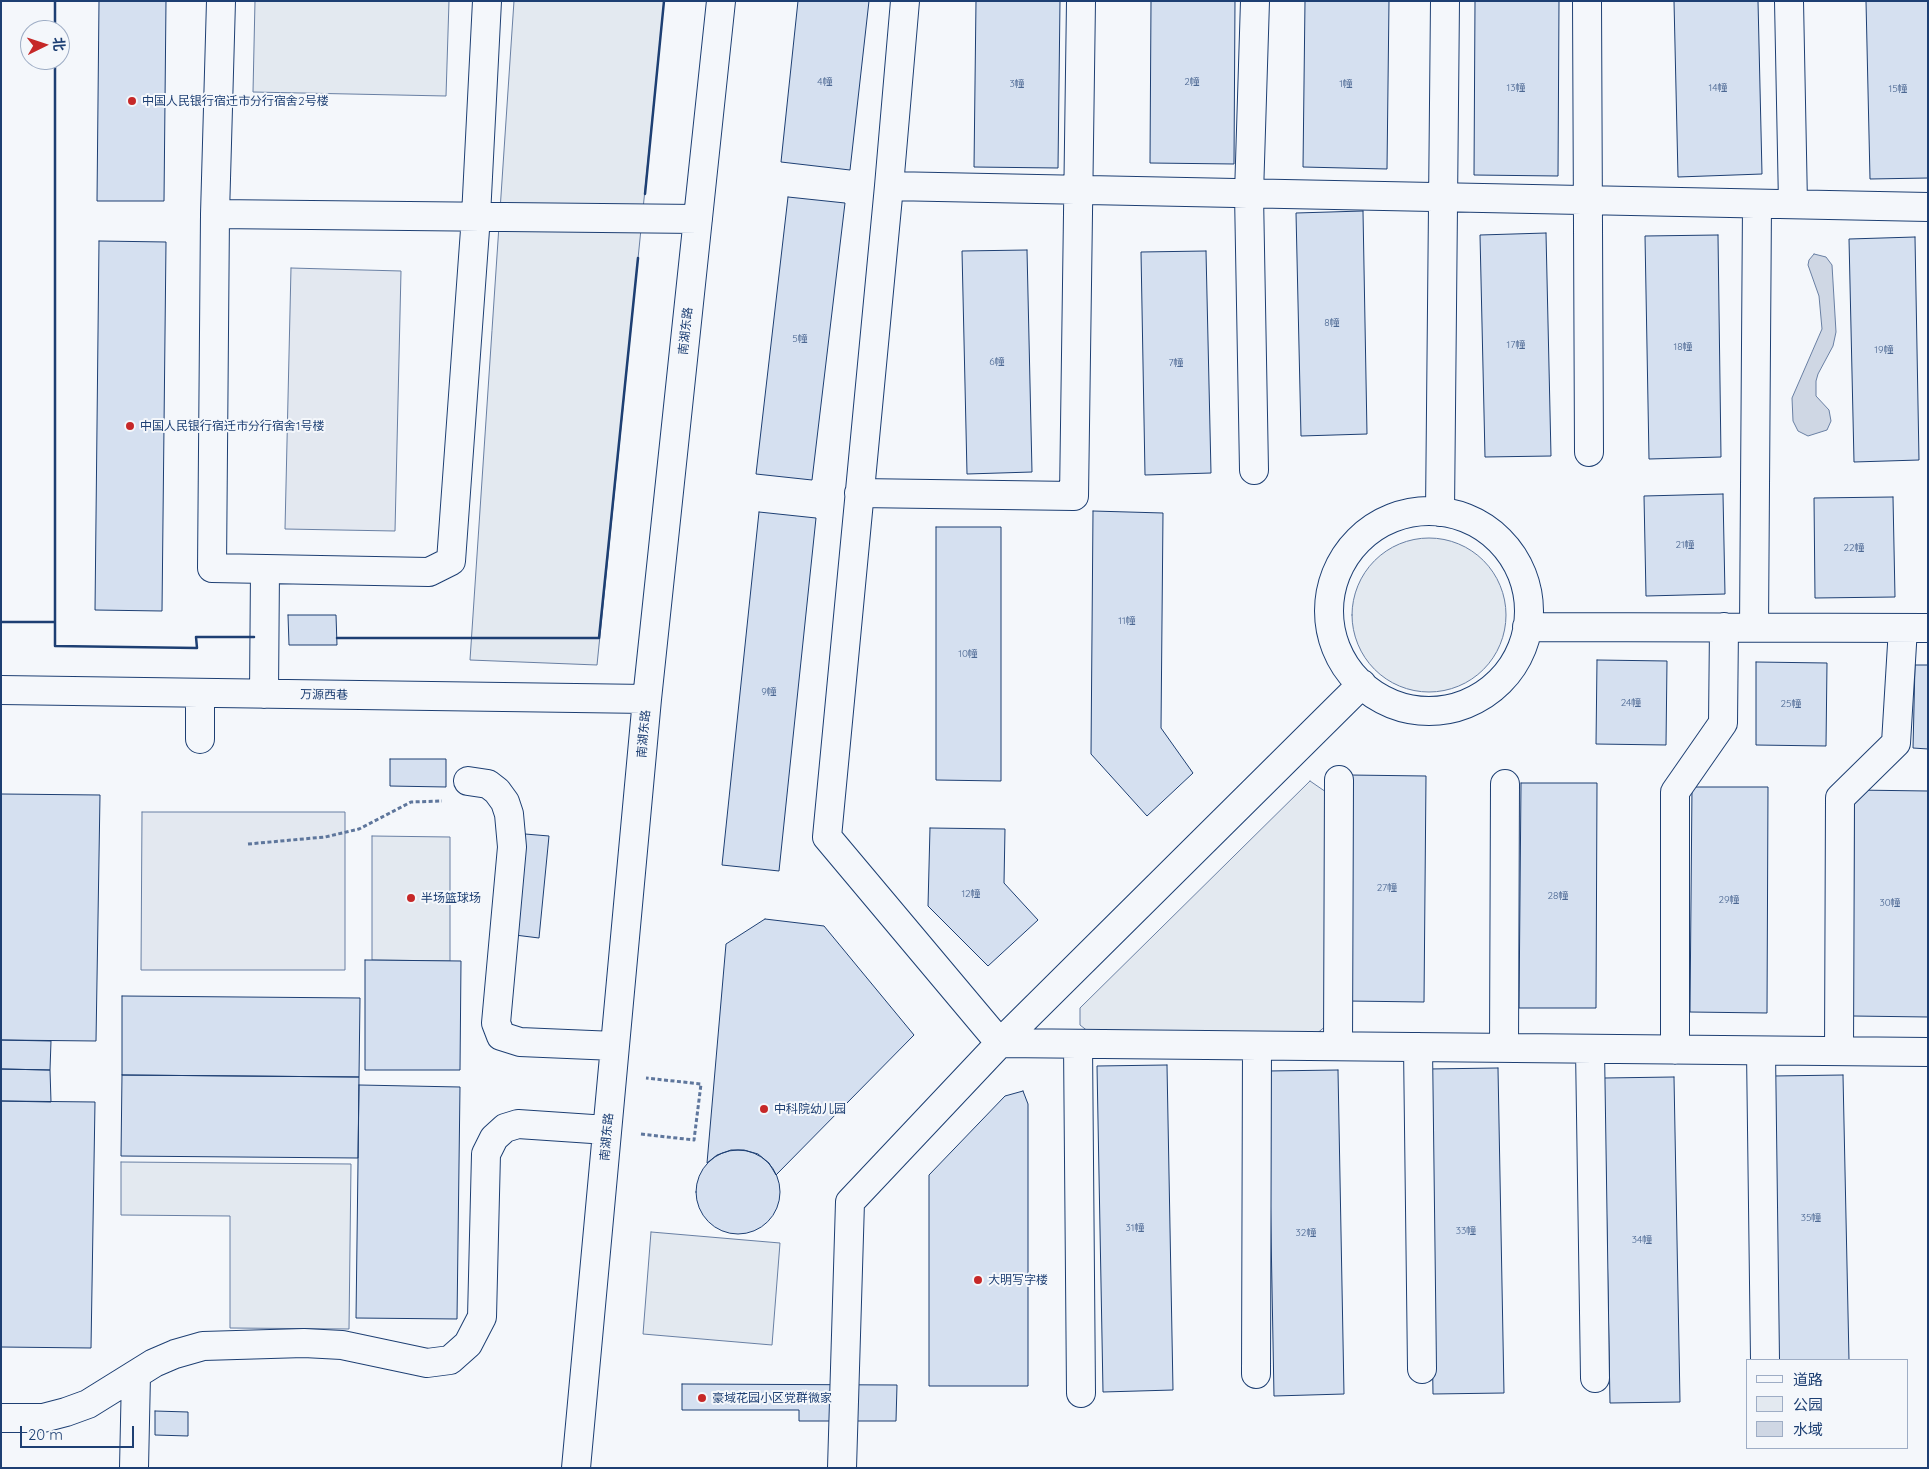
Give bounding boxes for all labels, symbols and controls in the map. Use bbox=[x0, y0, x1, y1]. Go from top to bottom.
north arrow bbox=[20, 20, 70, 70]
text: 北 bbox=[49, 36, 68, 52]
house number: 4幢 bbox=[817, 76, 833, 88]
house number: 2幢 bbox=[1184, 76, 1200, 88]
house number: 3幢 bbox=[1009, 78, 1025, 90]
house number: 1幢 bbox=[1339, 78, 1353, 90]
house number: 13幢 bbox=[1507, 82, 1525, 94]
house number: 14幢 bbox=[1709, 82, 1727, 94]
house number: 15幢 bbox=[1888, 83, 1908, 95]
place label: 中国人民银行宿迁市分行宿舍2号楼 bbox=[142, 94, 329, 108]
marker: 中国人民银行宿迁市分行宿舍2号楼 bbox=[126, 95, 138, 107]
street label: 南湖东路 bbox=[676, 306, 696, 356]
house number: 8幢 bbox=[1324, 317, 1340, 329]
house number: 5幢 bbox=[792, 333, 808, 345]
house number: 17幢 bbox=[1507, 339, 1525, 351]
house number: 18幢 bbox=[1673, 341, 1693, 353]
house number: 19幢 bbox=[1874, 344, 1894, 356]
house number: 6幢 bbox=[989, 356, 1005, 368]
house number: 7幢 bbox=[1168, 357, 1184, 369]
place label: 中国人民银行宿迁市分行宿舍1号楼 bbox=[140, 419, 324, 433]
marker: 中国人民银行宿迁市分行宿舍1号楼 bbox=[124, 420, 136, 432]
house number: 21幢 bbox=[1675, 539, 1695, 551]
house number: 22幢 bbox=[1843, 542, 1865, 554]
house number: 11幢 bbox=[1118, 615, 1136, 627]
house number: 10幢 bbox=[958, 648, 978, 660]
house number: 9幢 bbox=[761, 686, 777, 698]
street label: 万源西巷 bbox=[300, 687, 348, 703]
house number: 24幢 bbox=[1621, 697, 1641, 709]
house number: 25幢 bbox=[1781, 698, 1801, 710]
street label: 南湖东路 bbox=[635, 709, 653, 759]
house number: 27幢 bbox=[1377, 882, 1397, 894]
house number: 12幢 bbox=[961, 888, 981, 900]
house number: 28幢 bbox=[1548, 890, 1568, 902]
place label: 半场篮球场 bbox=[421, 891, 481, 905]
marker: 半场篮球场 bbox=[405, 892, 417, 904]
house number: 29幢 bbox=[1718, 894, 1740, 906]
house number: 30幢 bbox=[1879, 897, 1901, 909]
place label: 中科院幼儿园 bbox=[774, 1102, 846, 1116]
marker: 中科院幼儿园 bbox=[758, 1103, 770, 1115]
street label: 南湖东路 bbox=[598, 1112, 616, 1162]
house number: 35幢 bbox=[1801, 1212, 1821, 1224]
house number: 31幢 bbox=[1126, 1222, 1144, 1234]
house number: 33幢 bbox=[1456, 1225, 1476, 1237]
house number: 32幢 bbox=[1296, 1227, 1316, 1239]
house number: 34幢 bbox=[1632, 1234, 1652, 1246]
place label: 大明写字楼 bbox=[988, 1273, 1048, 1287]
marker: 大明写字楼 bbox=[972, 1274, 984, 1286]
legend bbox=[1746, 1359, 1909, 1449]
text: 道路 bbox=[1793, 1370, 1823, 1389]
place label: 豪域花园小区党群微家 bbox=[712, 1391, 832, 1405]
marker: 豪域花园小区党群微家 bbox=[696, 1392, 708, 1404]
text: 公园 bbox=[1793, 1395, 1823, 1414]
scale bar bbox=[22, 1416, 136, 1448]
text: 水域 bbox=[1793, 1420, 1823, 1439]
text: 20 m bbox=[28, 1425, 63, 1444]

